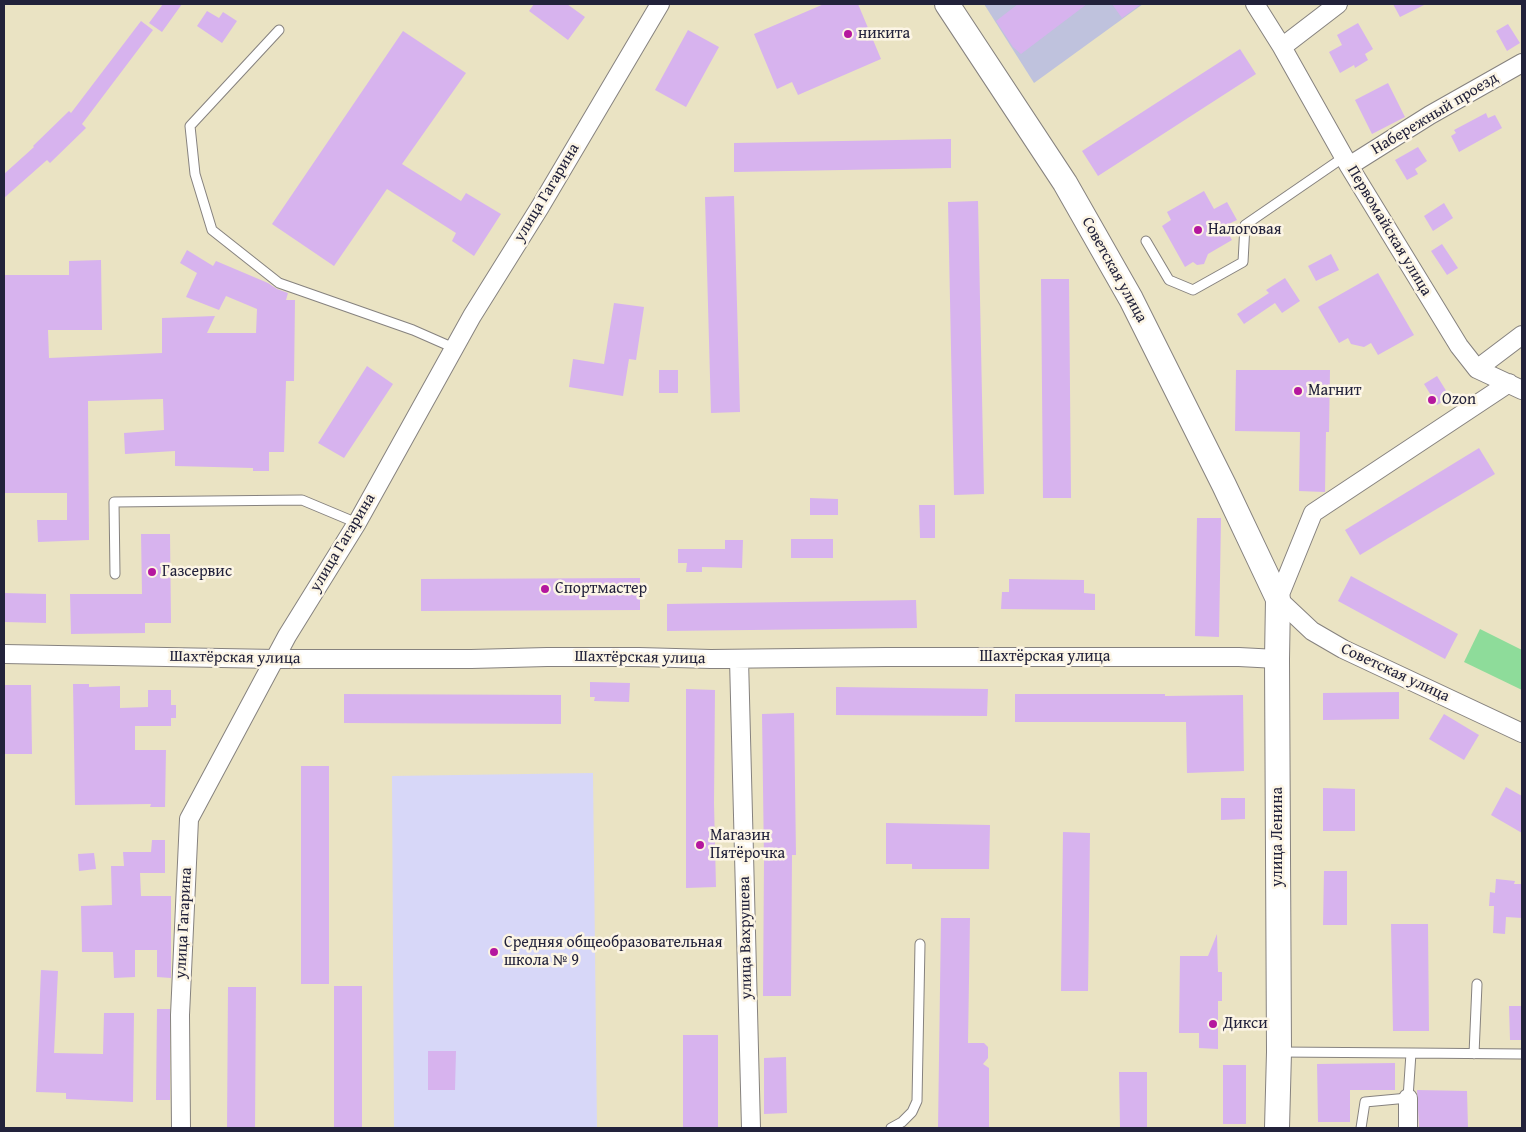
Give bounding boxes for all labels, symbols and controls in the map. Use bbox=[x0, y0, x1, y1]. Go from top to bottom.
place label: никита bbox=[858, 24, 910, 44]
marker: никита bbox=[842, 28, 854, 40]
street label: Набережный проезд bbox=[1368, 69, 1502, 159]
street label: улица Гагарина bbox=[510, 140, 584, 246]
street label: Первомайская улица bbox=[1342, 162, 1436, 300]
street label: Советская улица bbox=[1077, 214, 1151, 326]
place label: Налоговая bbox=[1208, 220, 1282, 240]
marker: Налоговая bbox=[1192, 224, 1204, 236]
place label: Магнит bbox=[1308, 381, 1361, 401]
marker: Магнит bbox=[1292, 385, 1304, 397]
place label: Ozon bbox=[1442, 390, 1476, 410]
marker: Ozon bbox=[1426, 394, 1438, 406]
street label: улица Гагарина bbox=[306, 490, 380, 596]
place label: Газсервис bbox=[162, 562, 232, 582]
marker: Газсервис bbox=[146, 566, 158, 578]
place label: Спортмастер bbox=[555, 579, 647, 599]
marker: Спортмастер bbox=[539, 583, 551, 595]
street label: Советская улица bbox=[1338, 639, 1452, 707]
street label: Шахтёрская улица bbox=[169, 647, 301, 669]
street label: Шахтёрская улица bbox=[574, 647, 706, 669]
street label: Шахтёрская улица bbox=[980, 647, 1110, 667]
street label: улица Ленина bbox=[1268, 787, 1288, 887]
place label: Магазин Пятёрочка bbox=[710, 826, 785, 864]
marker: Магазин Пятёрочка bbox=[694, 839, 706, 851]
street label: улица Гагарина bbox=[171, 867, 197, 979]
street label: улица Вахрушева bbox=[735, 876, 757, 1000]
place label: Средняя общеобразовательная школа № 9 bbox=[504, 933, 722, 971]
marker: Средняя общеобразовательная школа № 9 bbox=[488, 946, 500, 958]
place label: Дикси bbox=[1223, 1014, 1268, 1034]
marker: Дикси bbox=[1207, 1018, 1219, 1030]

